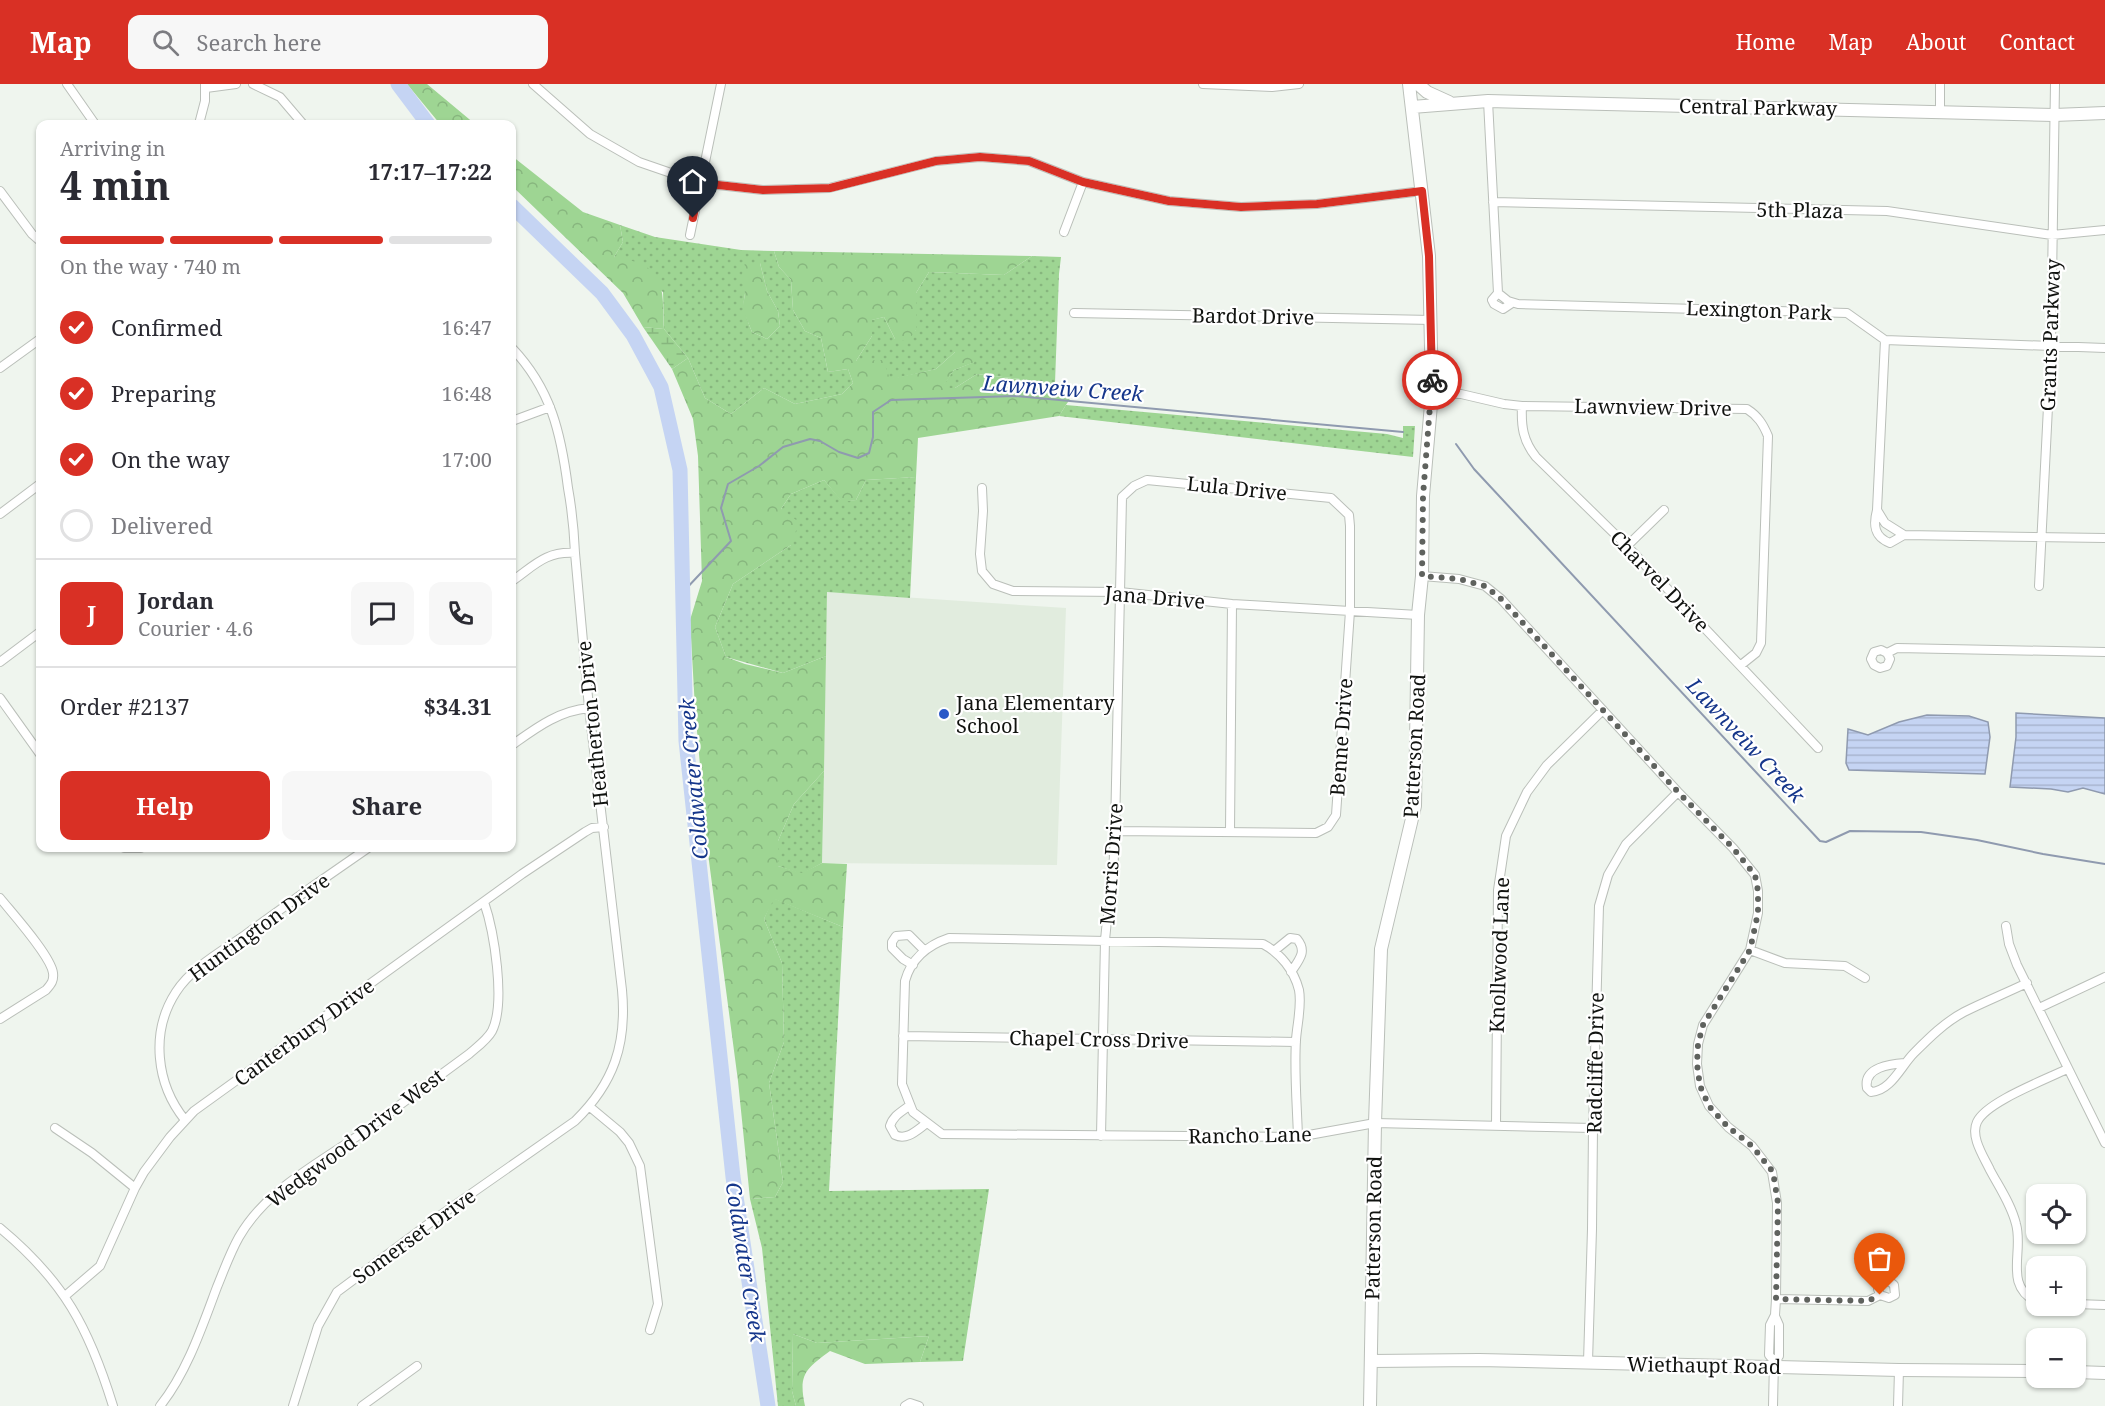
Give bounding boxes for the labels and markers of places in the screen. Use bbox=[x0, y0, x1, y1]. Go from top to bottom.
pin bbox=[667, 156, 718, 218]
place label: Jana Elementary School bbox=[955, 689, 1115, 739]
marker: Jana Elementary School bbox=[937, 707, 951, 721]
pin bbox=[1854, 1233, 1905, 1295]

